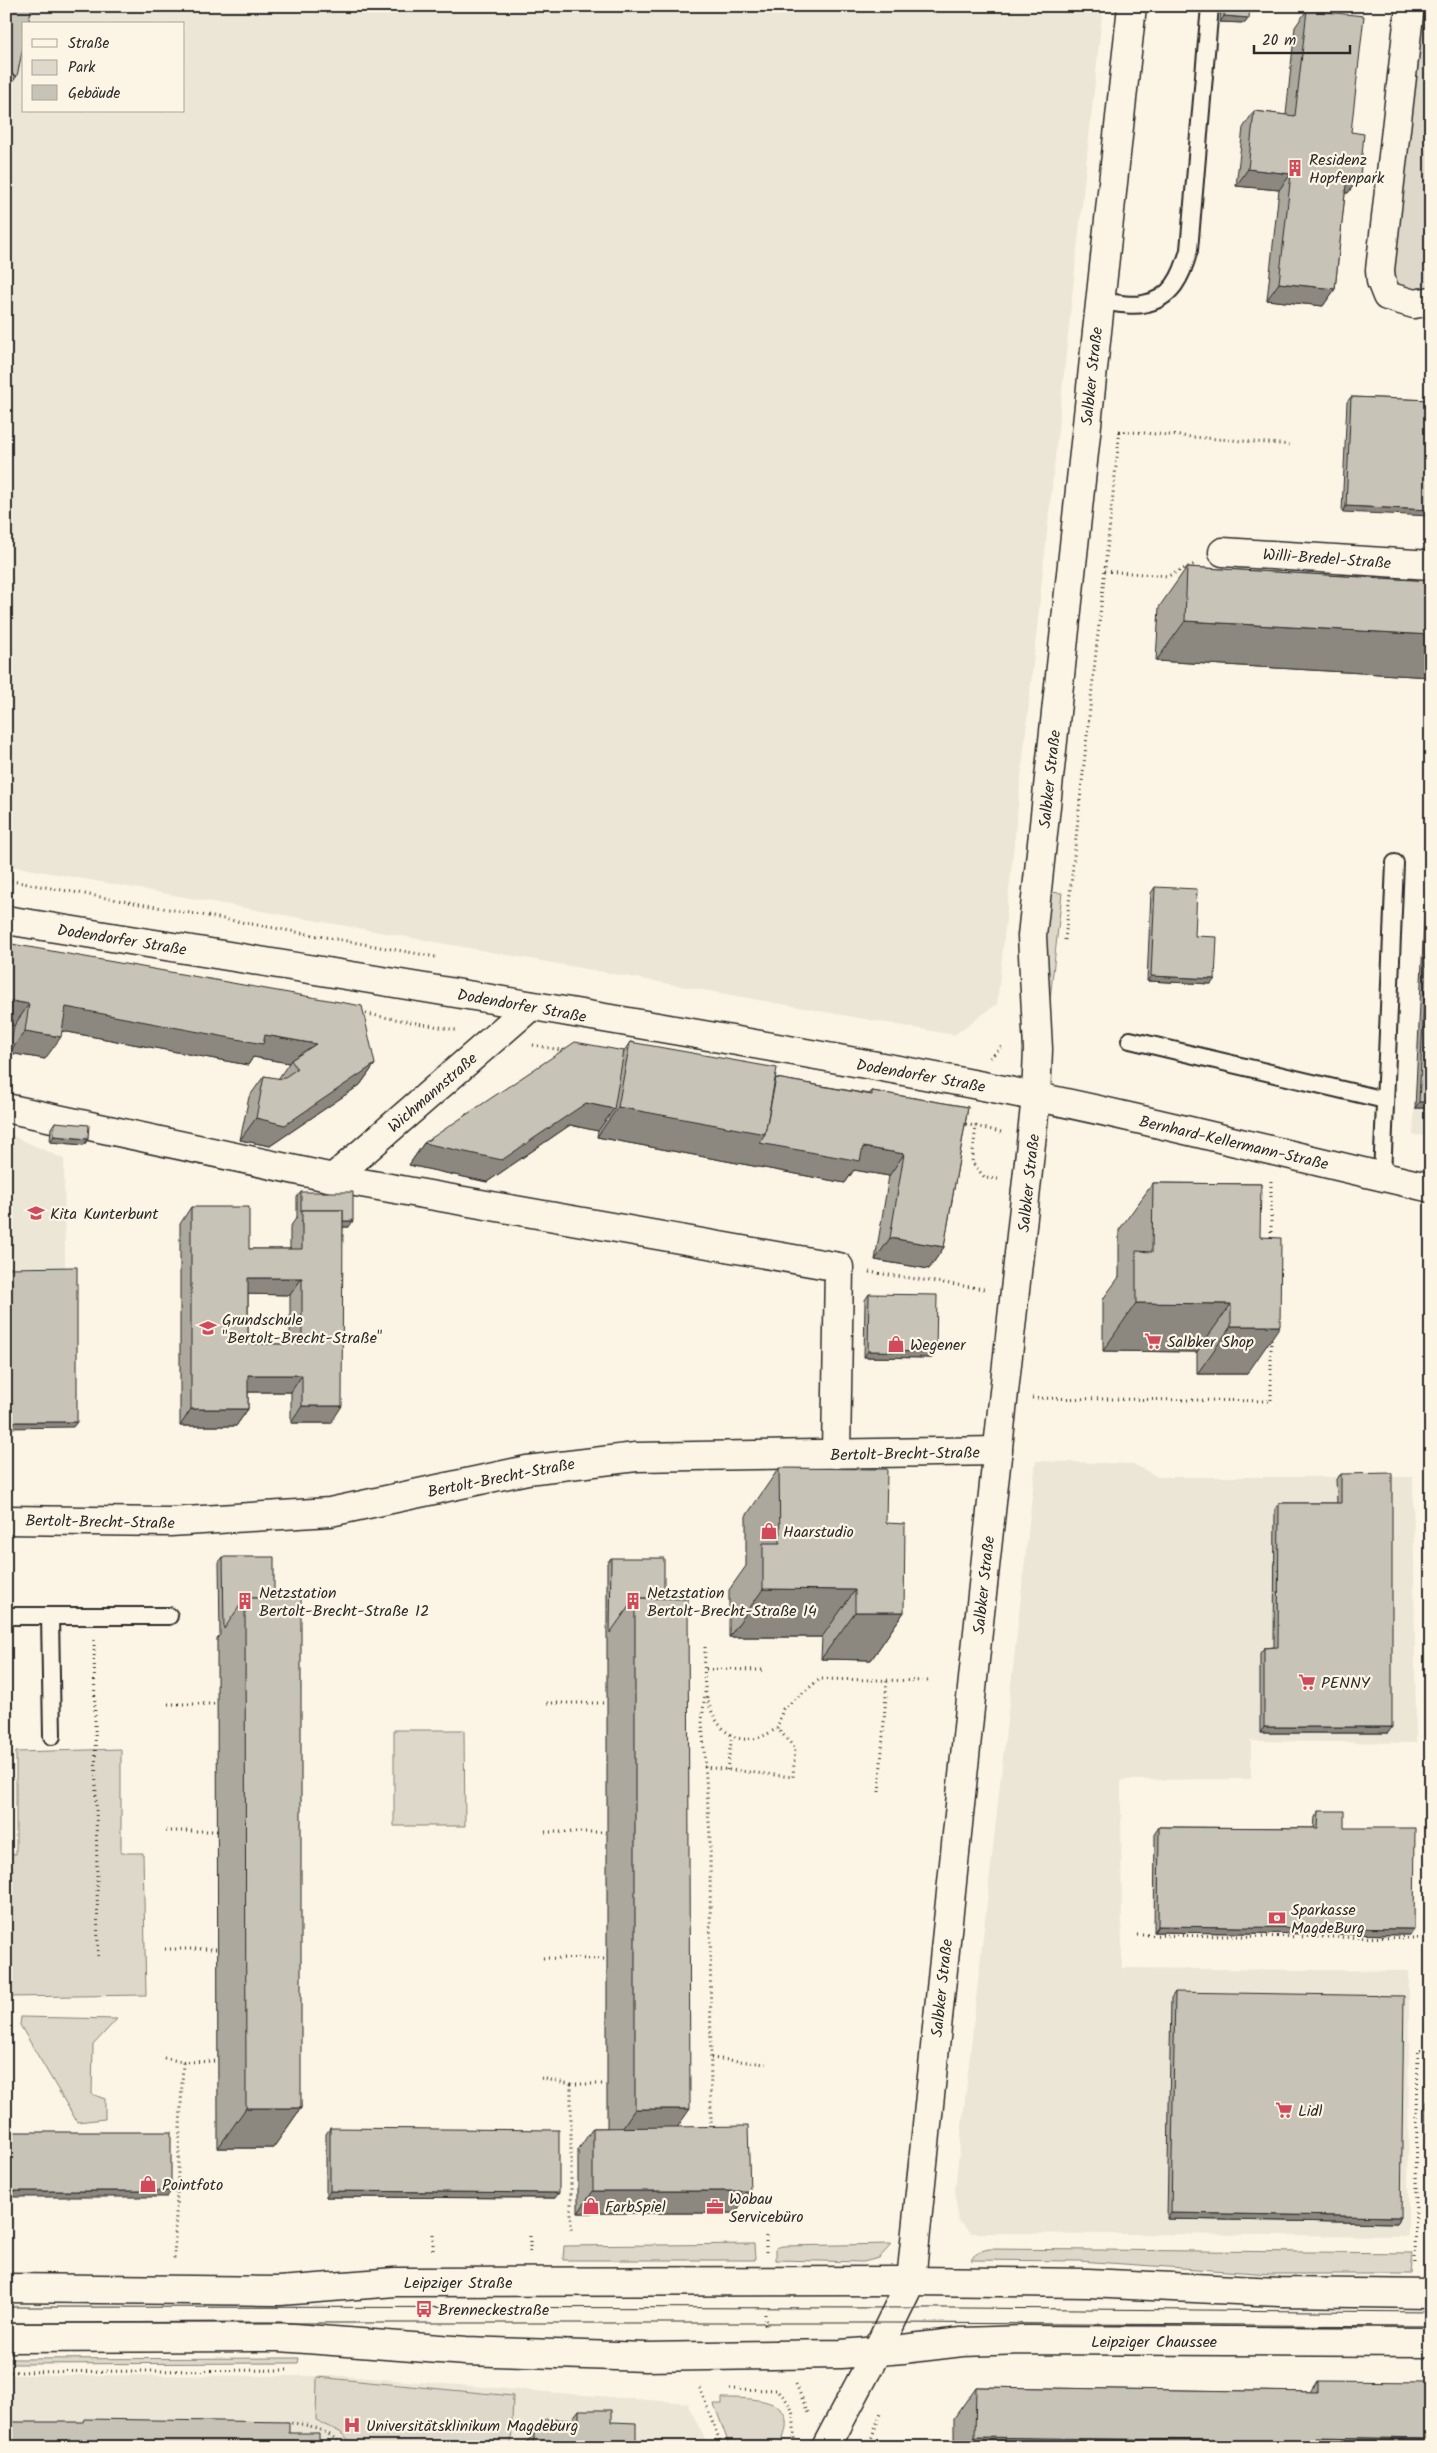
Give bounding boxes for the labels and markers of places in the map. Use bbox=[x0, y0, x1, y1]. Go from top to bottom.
place label: Residenz Hopfenpark bbox=[1309, 148, 1385, 191]
building icon: Residenz Hopfenpark bbox=[1285, 158, 1305, 178]
place label: Kita Kunterbunt bbox=[50, 1202, 159, 1227]
school or university icon: Kita Kunterbunt bbox=[26, 1203, 46, 1223]
place label: Grundschule "Bertolt-Brecht-Straße" bbox=[222, 1308, 383, 1351]
school or university icon: Grundschule "Bertolt-Brecht-Straße" bbox=[198, 1318, 218, 1338]
place label: Salbker Shop bbox=[1167, 1330, 1254, 1355]
supermarket icon: Salbker Shop bbox=[1143, 1331, 1163, 1351]
place label: Wegener bbox=[910, 1333, 967, 1358]
shop icon: Wegener bbox=[886, 1334, 906, 1354]
place label: Haarstudio bbox=[783, 1520, 854, 1545]
shop icon: Haarstudio bbox=[759, 1521, 779, 1541]
place label: Netzstation Bertolt-Brecht-Straße 12 bbox=[259, 1581, 429, 1624]
place label: Netzstation Bertolt-Brecht-Straße 14 bbox=[647, 1581, 817, 1624]
building icon: Netzstation Bertolt-Brecht-Straße 12 bbox=[235, 1591, 255, 1611]
building icon: Netzstation Bertolt-Brecht-Straße 14 bbox=[623, 1591, 643, 1611]
place label: PENNY bbox=[1321, 1671, 1371, 1696]
supermarket icon: PENNY bbox=[1297, 1672, 1317, 1692]
place label: Sparkasse MagdeBurg bbox=[1291, 1898, 1365, 1941]
bank icon: Sparkasse MagdeBurg bbox=[1267, 1908, 1287, 1928]
place label: Lidl bbox=[1298, 2099, 1323, 2124]
supermarket icon: Lidl bbox=[1274, 2100, 1294, 2120]
place label: Pointfoto bbox=[162, 2173, 223, 2198]
shop icon: Pointfoto bbox=[138, 2174, 158, 2194]
place label: Wobau Servicebüro bbox=[729, 2187, 803, 2230]
place label: FarbSpiel bbox=[605, 2195, 666, 2220]
shop icon: FarbSpiel bbox=[581, 2196, 601, 2216]
office icon: Wobau Servicebüro bbox=[705, 2197, 725, 2217]
place label: Brenneckestraße bbox=[438, 2298, 549, 2323]
bus stop icon: Brenneckestraße bbox=[414, 2299, 434, 2319]
place label: Universitätsklinikum Magdeburg bbox=[366, 2414, 578, 2439]
hospital icon: Universitätsklinikum Magdeburg bbox=[342, 2415, 362, 2435]

